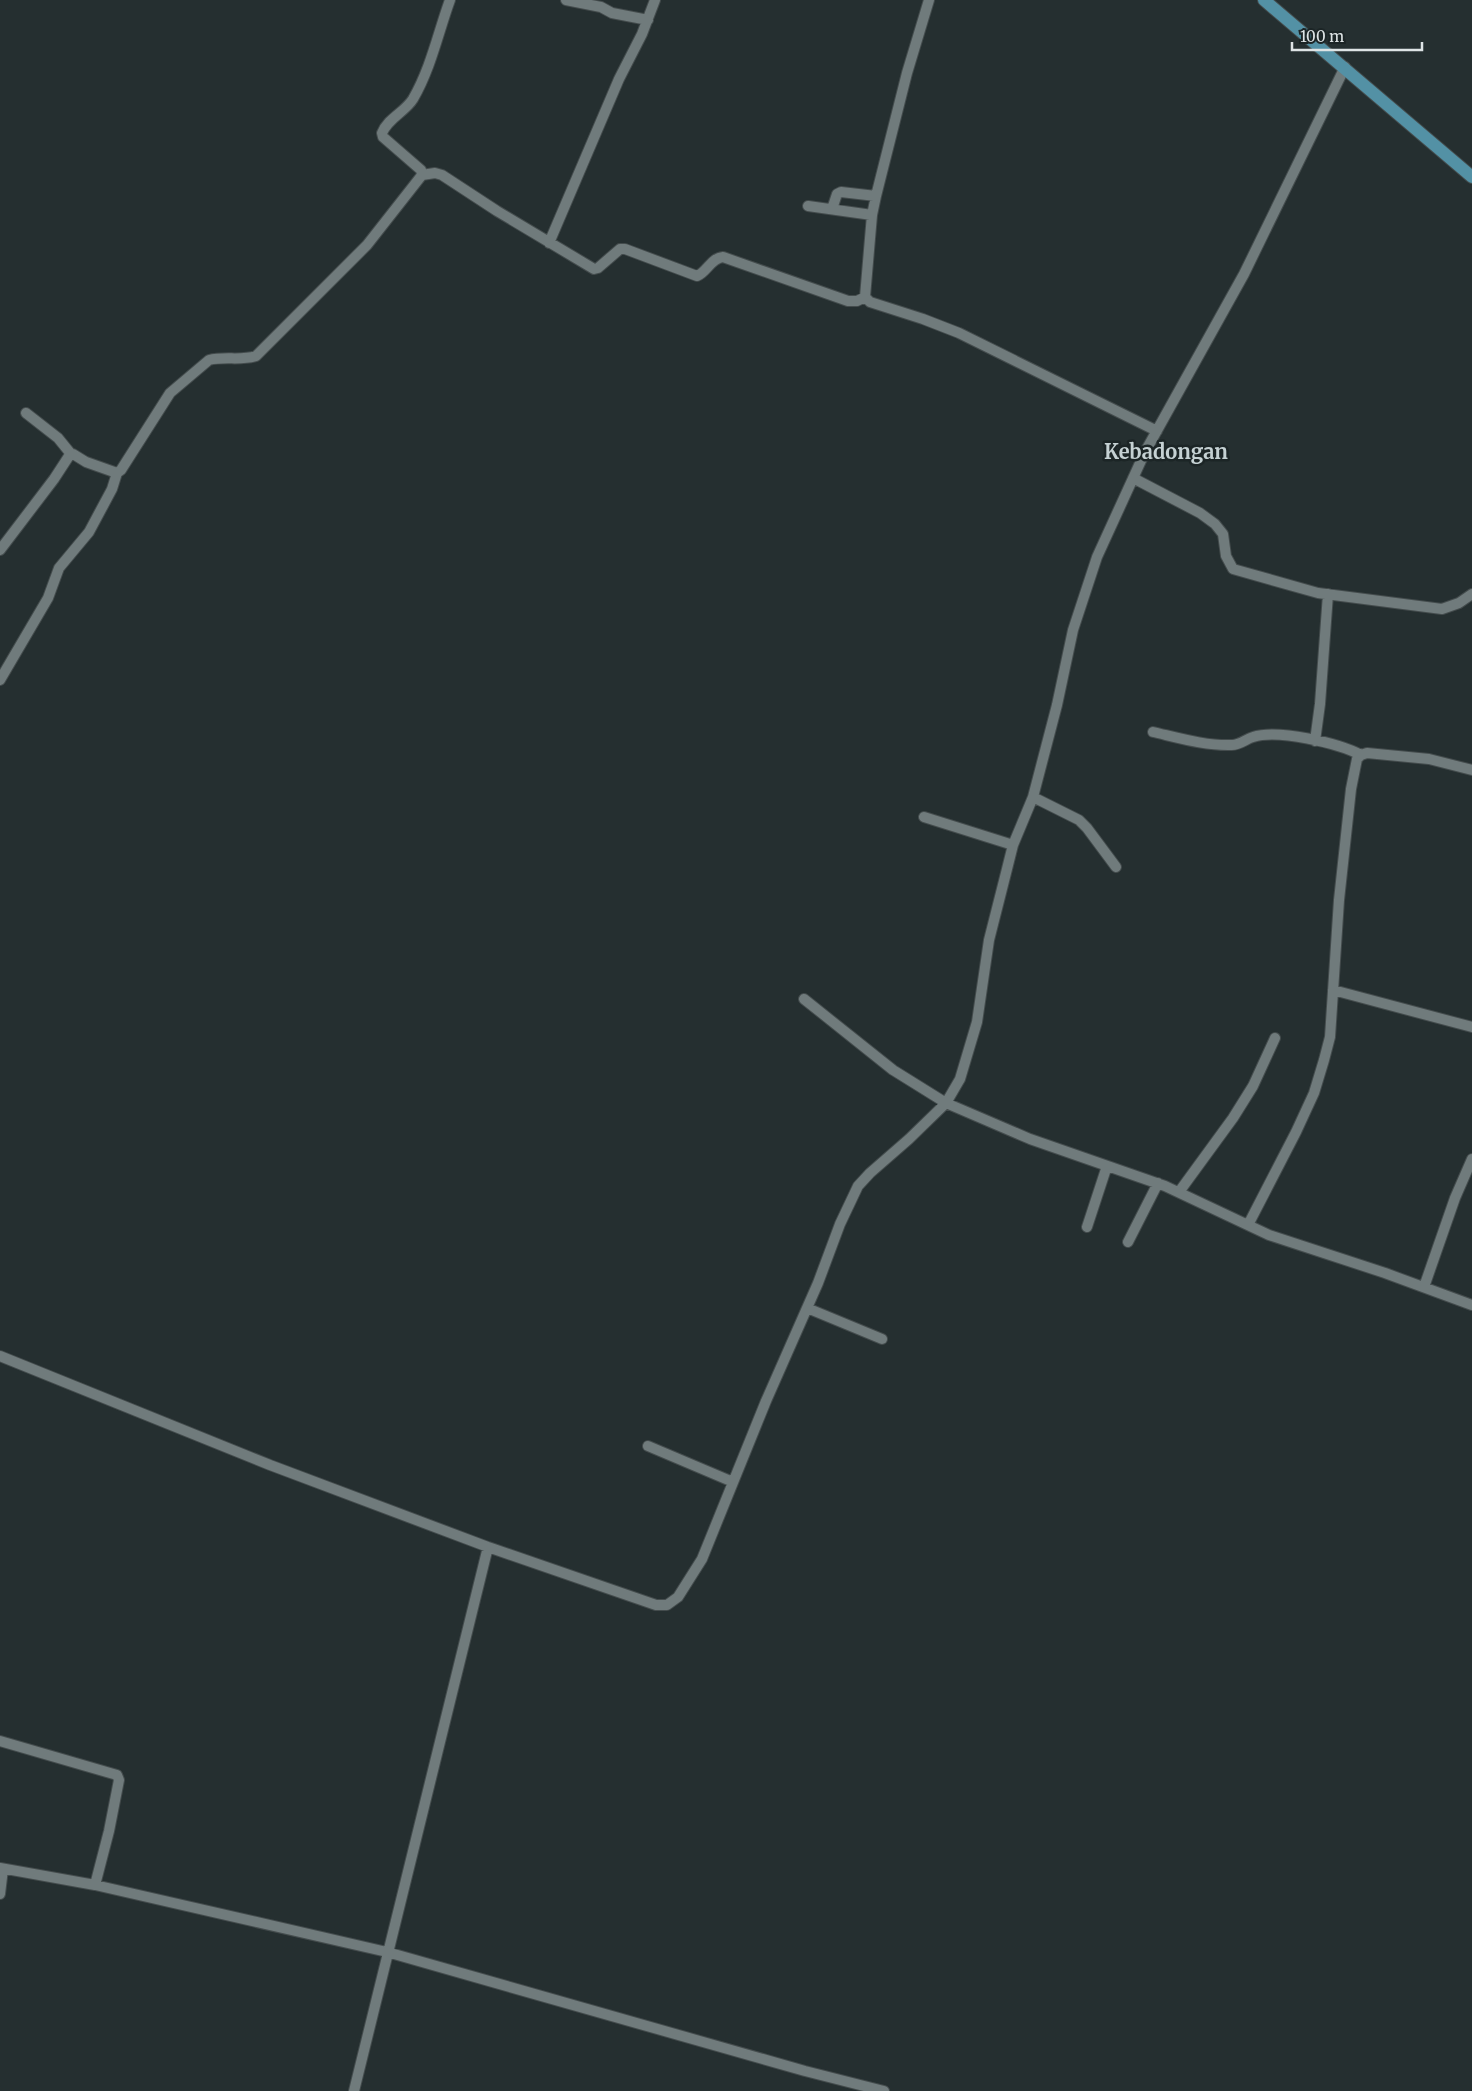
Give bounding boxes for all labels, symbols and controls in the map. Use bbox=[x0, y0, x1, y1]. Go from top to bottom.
scale bar bbox=[1292, 20, 1422, 52]
text: 100 m bbox=[1300, 27, 1344, 46]
district label: Kebadongan bbox=[1104, 439, 1228, 464]

